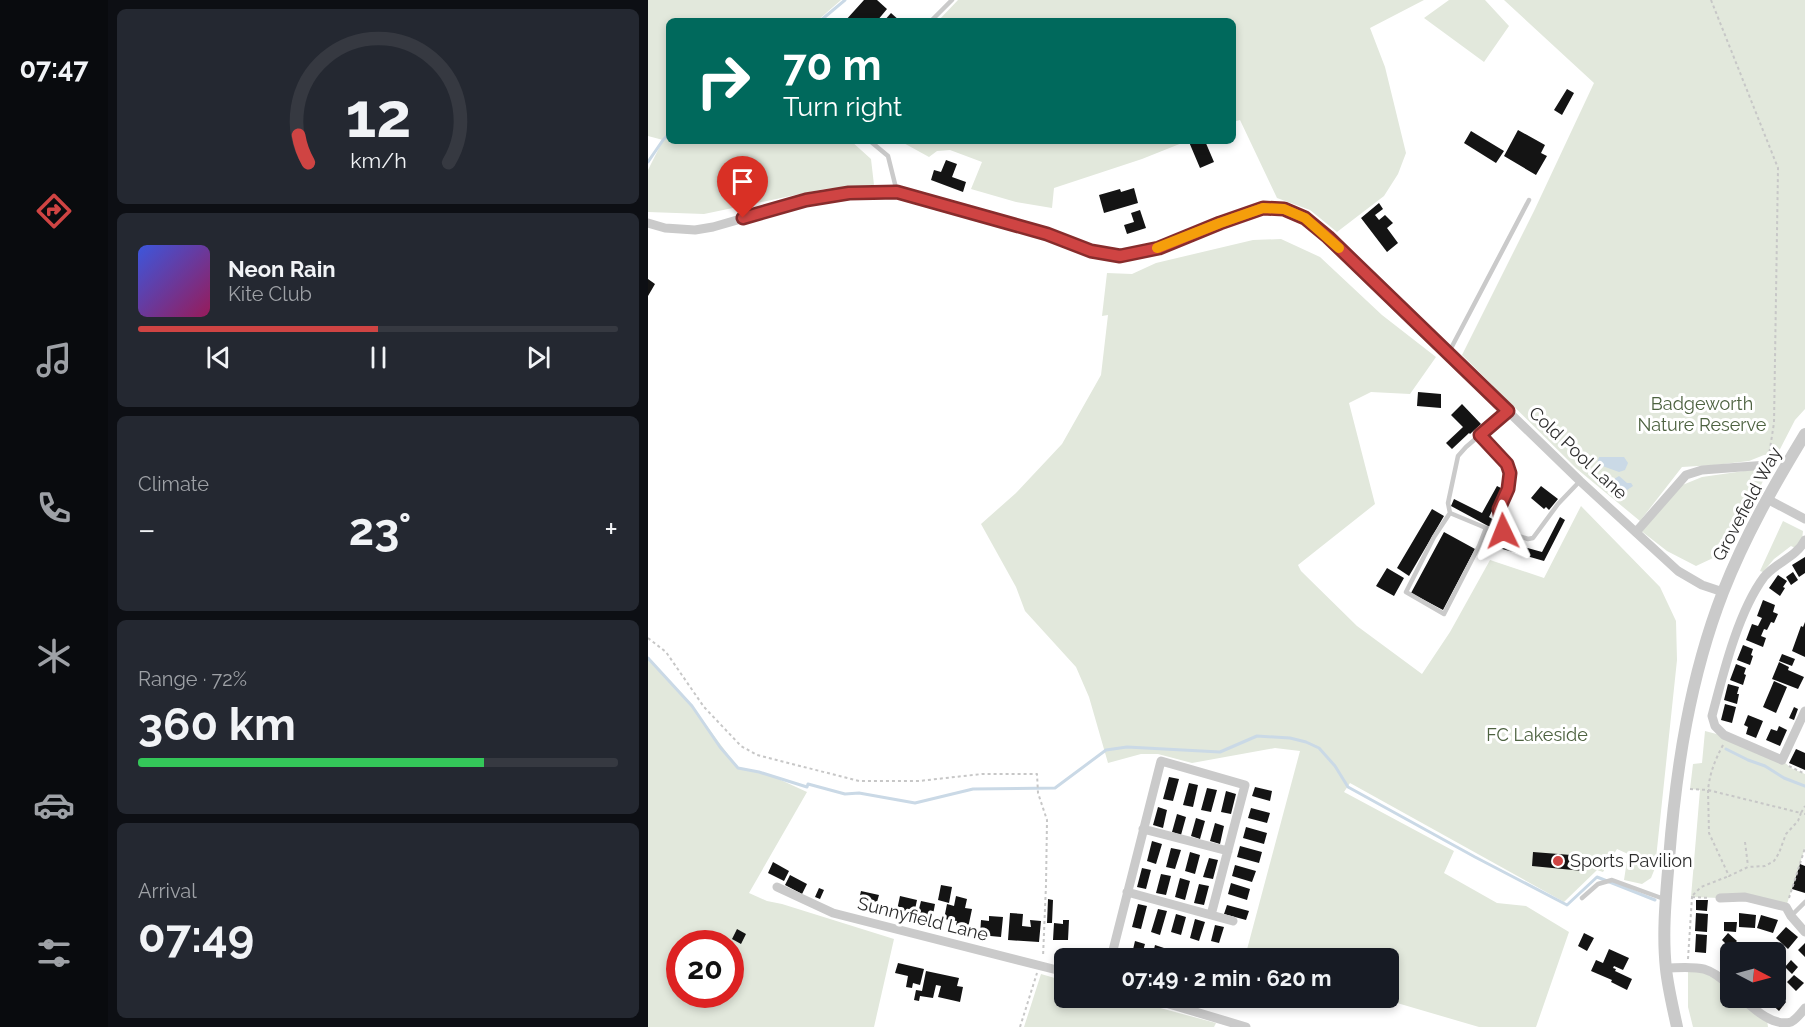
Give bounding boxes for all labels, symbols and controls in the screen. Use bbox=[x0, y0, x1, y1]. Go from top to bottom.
text: 70 m bbox=[783, 41, 882, 90]
icon: right bbox=[684, 42, 762, 120]
text: 07:47 bbox=[20, 53, 88, 84]
text: 12 bbox=[345, 78, 411, 152]
text: Turn right bbox=[783, 91, 902, 122]
text: km/h bbox=[350, 149, 406, 174]
pin bbox=[717, 156, 768, 218]
icon: arrive bbox=[726, 165, 759, 198]
icon: directions bbox=[33, 190, 75, 232]
text: Neon Rain bbox=[228, 256, 336, 282]
text: Kite Club bbox=[228, 282, 312, 306]
icon: music bbox=[33, 339, 75, 381]
icon: previous bbox=[202, 341, 235, 374]
icon: pause bbox=[362, 341, 395, 374]
icon: next bbox=[522, 341, 555, 374]
park label: Badgeworth Nature Reserve bbox=[1638, 393, 1767, 435]
street label: Cold Pool Lane bbox=[1525, 402, 1632, 504]
street label: Grovefield Way bbox=[1708, 443, 1785, 564]
text: Climate bbox=[138, 472, 209, 496]
icon: phone bbox=[33, 487, 75, 529]
position arrow bbox=[1471, 499, 1535, 563]
text: 23° bbox=[349, 503, 411, 556]
text: − bbox=[138, 510, 156, 549]
text: + bbox=[604, 510, 618, 549]
icon: climate bbox=[33, 635, 75, 677]
text: Range · 72% bbox=[138, 667, 247, 691]
text: 360 km bbox=[138, 698, 296, 751]
park label: FC Lakeside bbox=[1486, 724, 1588, 745]
icon: car bbox=[33, 784, 75, 826]
place label: Sports Pavilion bbox=[1570, 850, 1693, 871]
marker: Sports Pavilion bbox=[1551, 854, 1565, 868]
text: Arrival bbox=[138, 879, 197, 903]
street label: Sunnyfield Lane bbox=[856, 892, 991, 945]
text: 07:49 bbox=[138, 910, 254, 963]
speed limit sign: 20 bbox=[666, 930, 744, 1008]
icon: filters bbox=[33, 932, 75, 974]
north arrow bbox=[1720, 942, 1786, 1008]
map controls bbox=[1720, 942, 1786, 1008]
text: 07:49 · 2 min · 620 m bbox=[1122, 965, 1331, 991]

